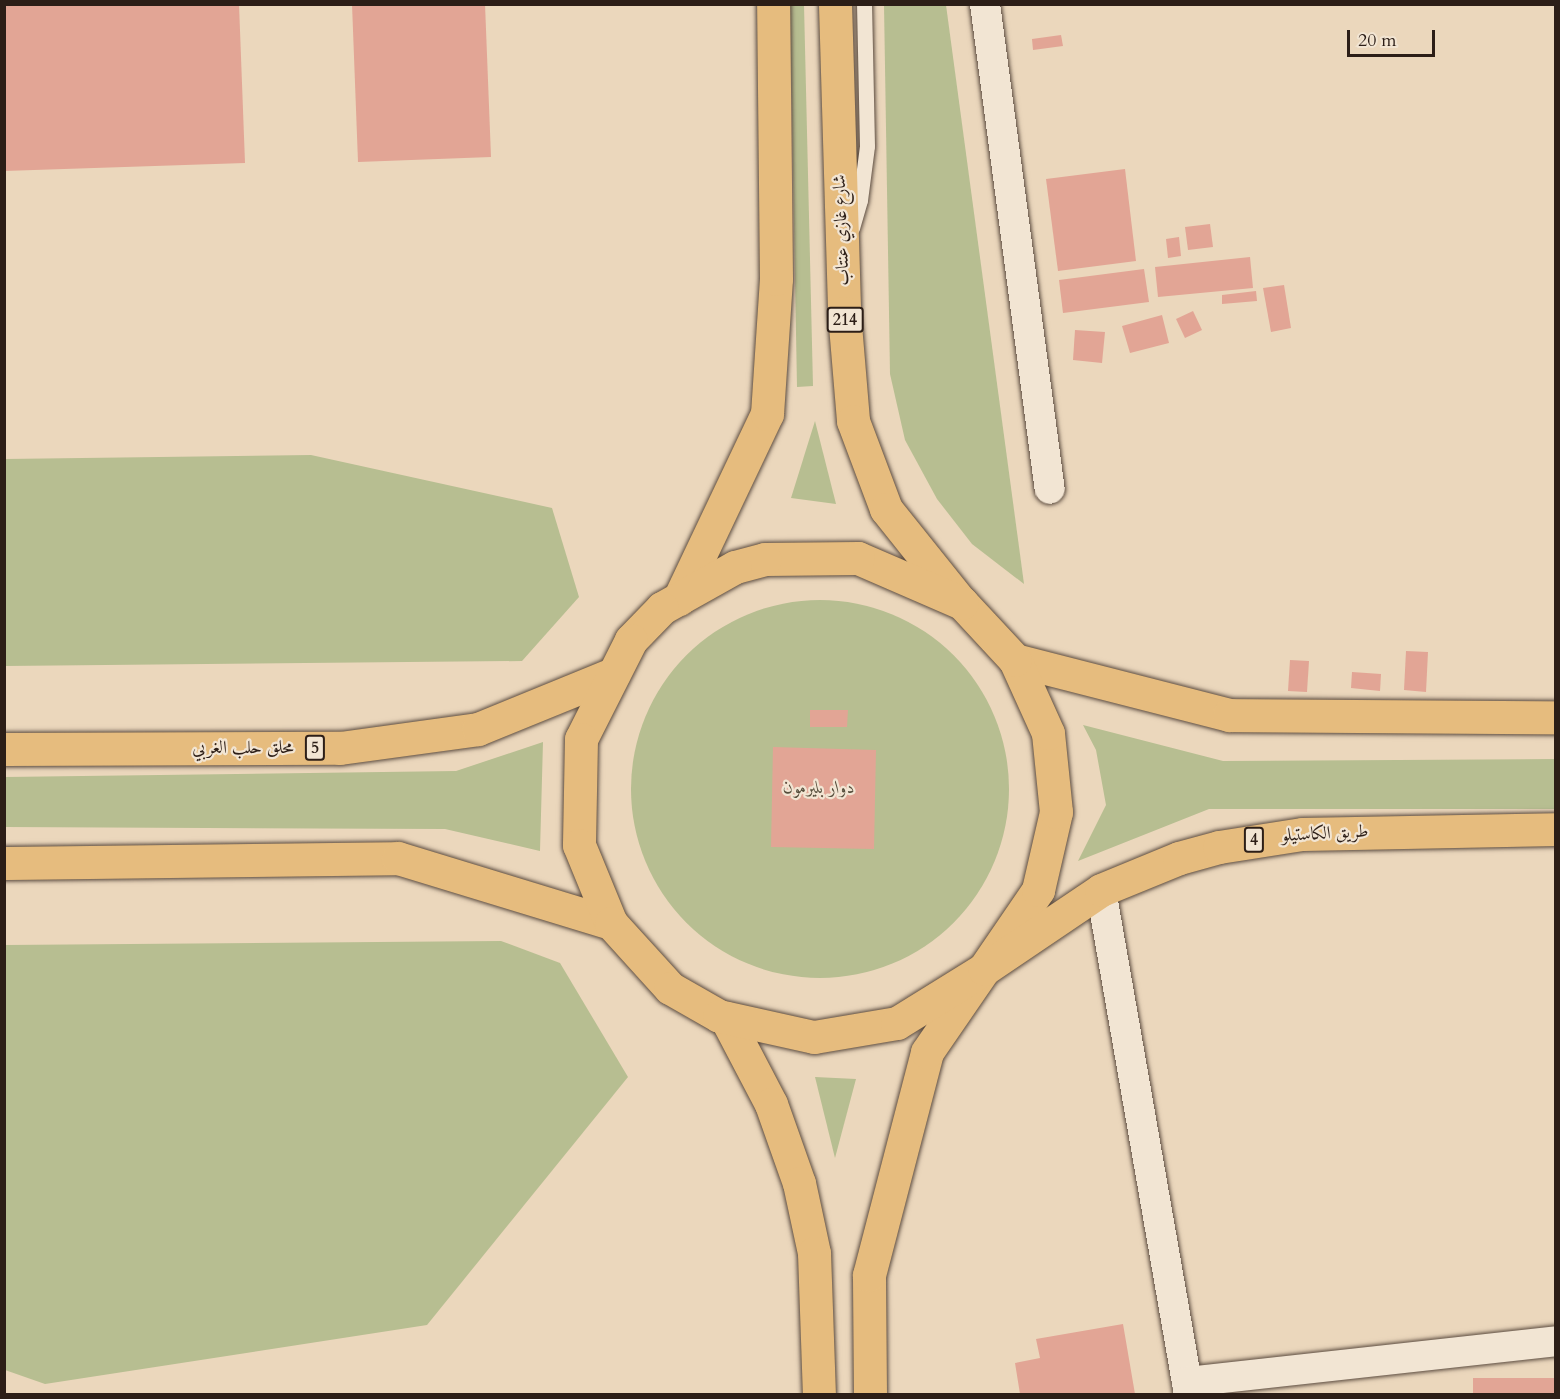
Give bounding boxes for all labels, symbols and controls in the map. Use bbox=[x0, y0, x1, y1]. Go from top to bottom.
scale bar bbox=[1350, 18, 1438, 56]
text: 20 m bbox=[1358, 28, 1397, 53]
street label: شارع غازي عنتاب bbox=[829, 174, 855, 286]
road number: 214 bbox=[826, 307, 864, 333]
road number: 5 bbox=[304, 735, 326, 761]
street label: محلق حلب الغربي bbox=[192, 737, 294, 759]
park label: دوار بليرمون bbox=[783, 777, 855, 799]
street label: طريق الكاستيلو bbox=[1281, 821, 1369, 847]
road number: 4 bbox=[1244, 827, 1264, 853]

